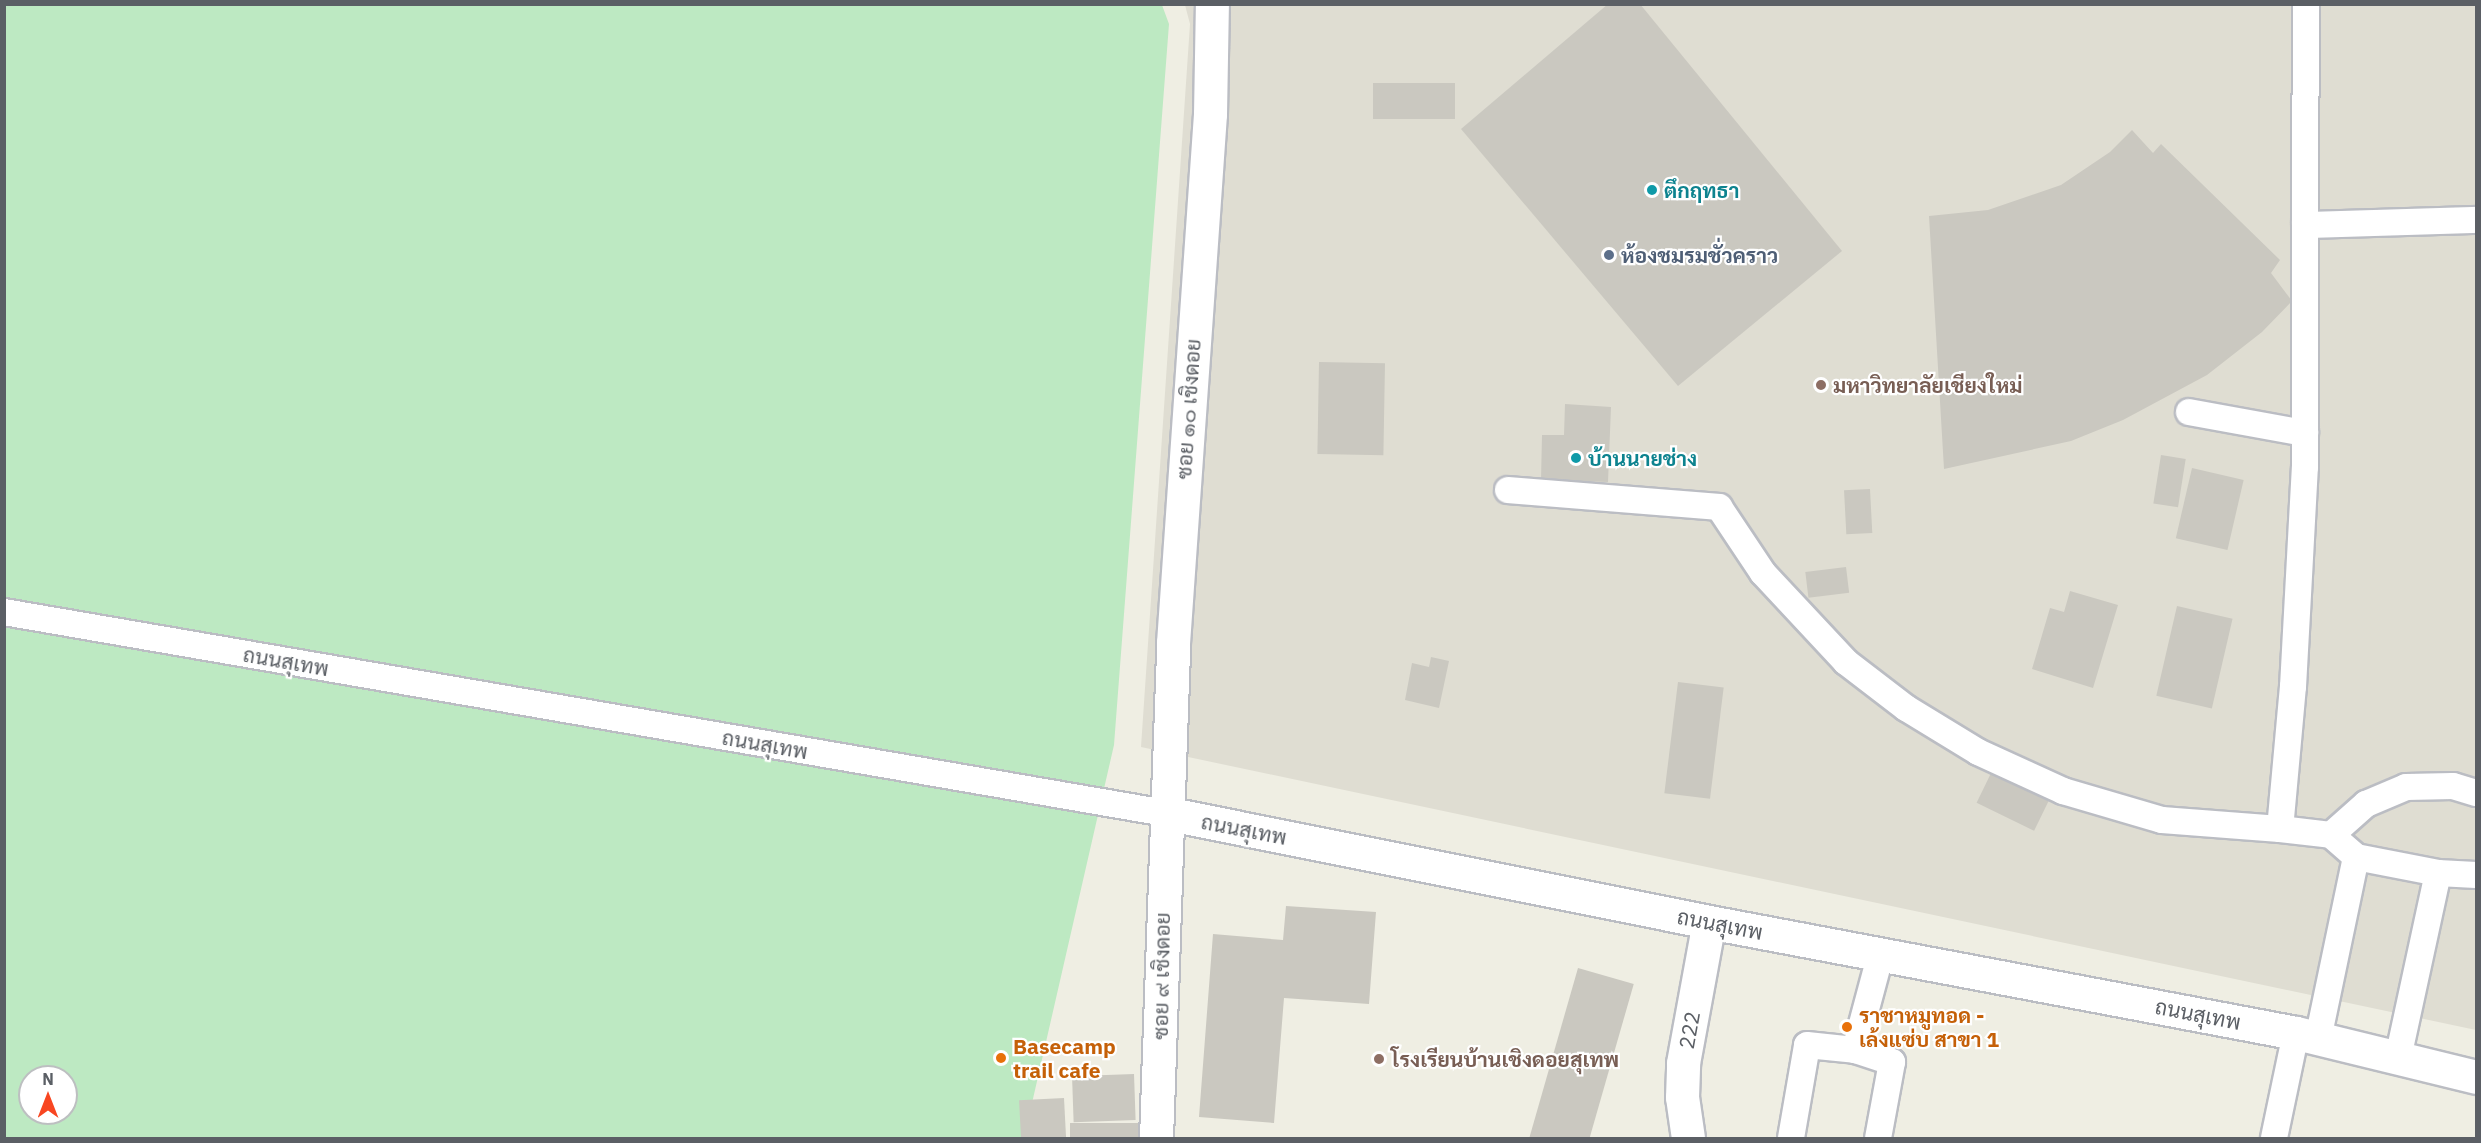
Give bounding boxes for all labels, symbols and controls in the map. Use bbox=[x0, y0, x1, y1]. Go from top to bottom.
place label: ตึกฤทธา bbox=[1664, 177, 1739, 203]
marker: ตึกฤทธา bbox=[1645, 183, 1659, 197]
place label: ห้องชมรมชั่วคราว bbox=[1621, 242, 1778, 268]
marker: ห้องชมรมชั่วคราว bbox=[1602, 248, 1616, 262]
street label: ซอย ๑๐ เชิงดอย bbox=[1171, 338, 1205, 480]
place label: มหาวิทยาลัยเชียงใหม่ bbox=[1833, 372, 2023, 398]
marker: มหาวิทยาลัยเชียงใหม่ bbox=[1814, 378, 1828, 392]
place label: บ้านนายช่าง bbox=[1588, 445, 1697, 471]
marker: บ้านนายช่าง bbox=[1569, 451, 1583, 465]
street label: ถนนสุเทพ bbox=[241, 641, 331, 681]
street label: ถนนสุเทพ bbox=[720, 724, 810, 764]
street label: ถนนสุเทพ bbox=[1199, 808, 1289, 850]
street label: ถนนสุเทพ bbox=[1675, 903, 1765, 945]
street label: ซอย ๙ เชิงดอย bbox=[1147, 912, 1175, 1040]
street label: ถนนสุเทพ bbox=[2153, 993, 2243, 1035]
place label: ราชาหมูทอด - เล้งแซ่บ สาขา 1 bbox=[1859, 1002, 1999, 1052]
street label: 222 bbox=[1673, 1009, 1705, 1051]
marker: ราชาหมูทอด - เล้งแซ่บ สาขา 1 bbox=[1840, 1020, 1854, 1034]
place label: Basecamp trail cafe bbox=[1013, 1033, 1116, 1083]
place label: โรงเรียนบ้านเชิงดอยสุเทพ bbox=[1391, 1046, 1619, 1072]
marker: Basecamp trail cafe bbox=[994, 1051, 1008, 1065]
marker: โรงเรียนบ้านเชิงดอยสุเทพ bbox=[1372, 1052, 1386, 1066]
north arrow bbox=[18, 1065, 78, 1125]
text: N bbox=[42, 1069, 54, 1089]

